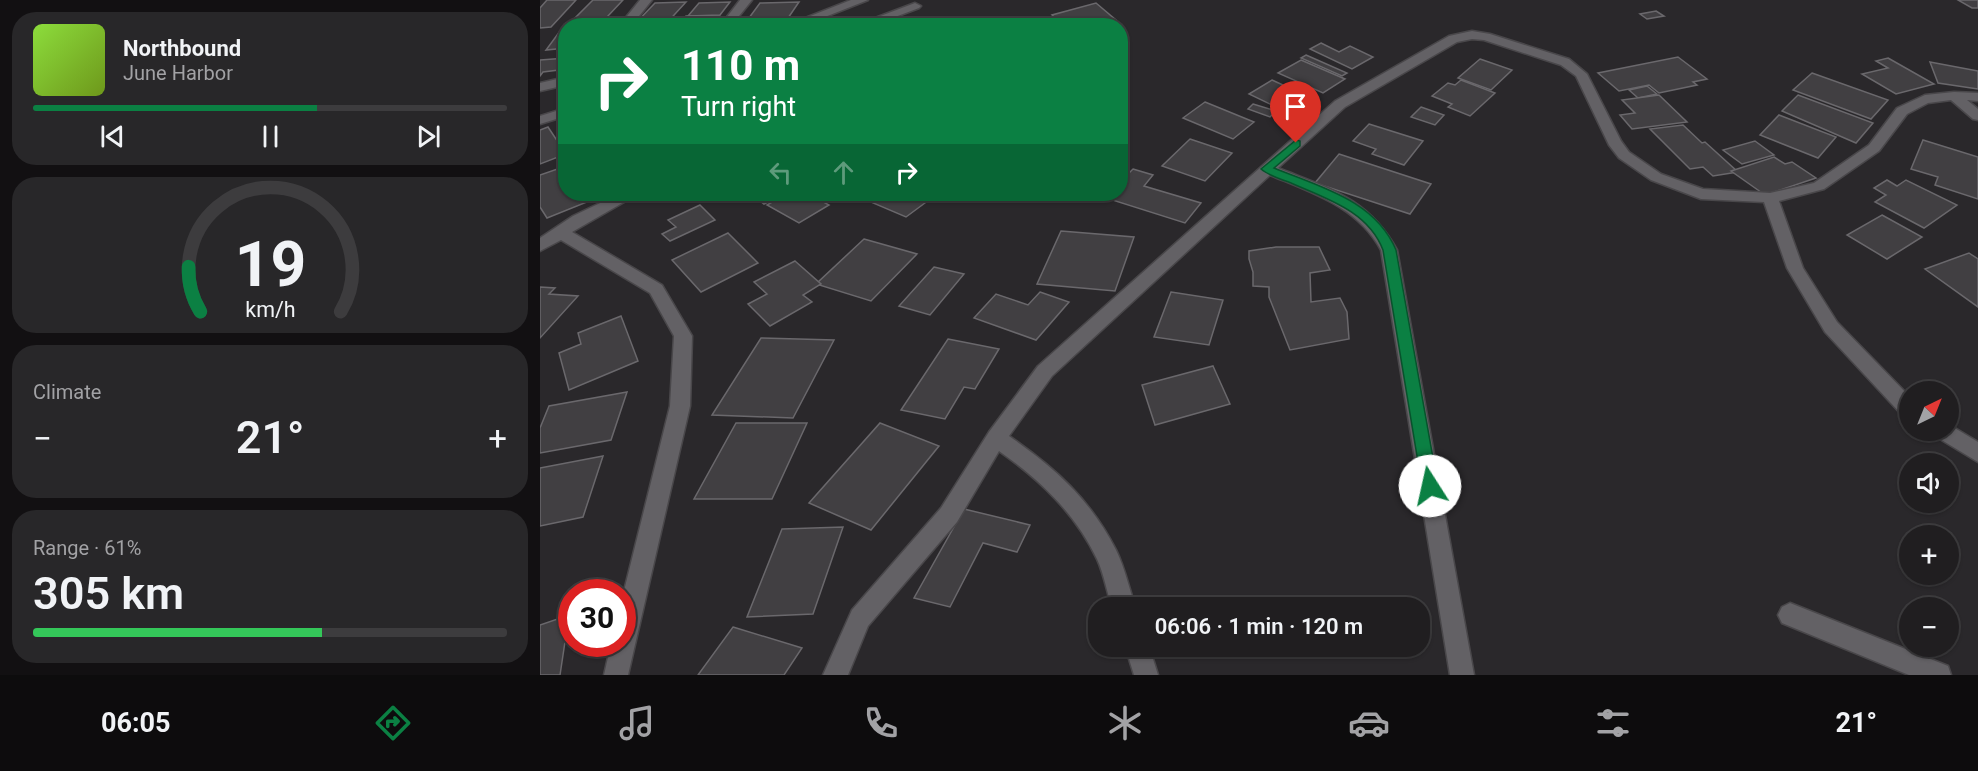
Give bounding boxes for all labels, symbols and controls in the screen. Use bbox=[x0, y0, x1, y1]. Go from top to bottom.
text: Northbound bbox=[123, 36, 241, 61]
text: 110 m bbox=[681, 41, 800, 90]
icon: right bbox=[582, 42, 660, 120]
text: June Harbor bbox=[123, 61, 233, 85]
pin bbox=[1270, 81, 1321, 143]
icon: arrive bbox=[1279, 90, 1312, 123]
text: Turn right bbox=[681, 91, 796, 123]
icon: previous bbox=[96, 120, 129, 153]
icon: pause bbox=[254, 120, 287, 153]
icon: next bbox=[412, 120, 445, 153]
icon: left bbox=[764, 156, 797, 189]
icon: ahead bbox=[827, 156, 860, 189]
icon: right bbox=[890, 156, 923, 189]
text: 19 bbox=[234, 228, 306, 301]
text: km/h bbox=[245, 297, 295, 322]
text: Climate bbox=[33, 380, 101, 404]
north arrow bbox=[1899, 381, 1959, 441]
map controls bbox=[1899, 381, 1959, 657]
text: 21° bbox=[236, 411, 304, 464]
text: − bbox=[33, 419, 52, 458]
text: + bbox=[488, 419, 507, 458]
button: sound bbox=[1899, 453, 1959, 513]
position arrow bbox=[1398, 454, 1462, 518]
button: + bbox=[1899, 525, 1959, 585]
text: Range · 61% bbox=[33, 536, 141, 560]
text: 305 km bbox=[33, 567, 184, 620]
speed limit sign: 30 bbox=[558, 579, 636, 657]
button: − bbox=[1899, 597, 1959, 657]
text: 06:06 · 1 min · 120 m bbox=[1155, 614, 1363, 639]
icon: directions bbox=[372, 702, 414, 744]
icon: music bbox=[616, 702, 658, 744]
icon: phone bbox=[860, 702, 902, 744]
icon: climate bbox=[1104, 702, 1146, 744]
icon: car bbox=[1348, 702, 1390, 744]
icon: filters bbox=[1592, 702, 1634, 744]
text: 06:05 bbox=[101, 707, 171, 739]
text: 21° bbox=[1836, 707, 1877, 739]

